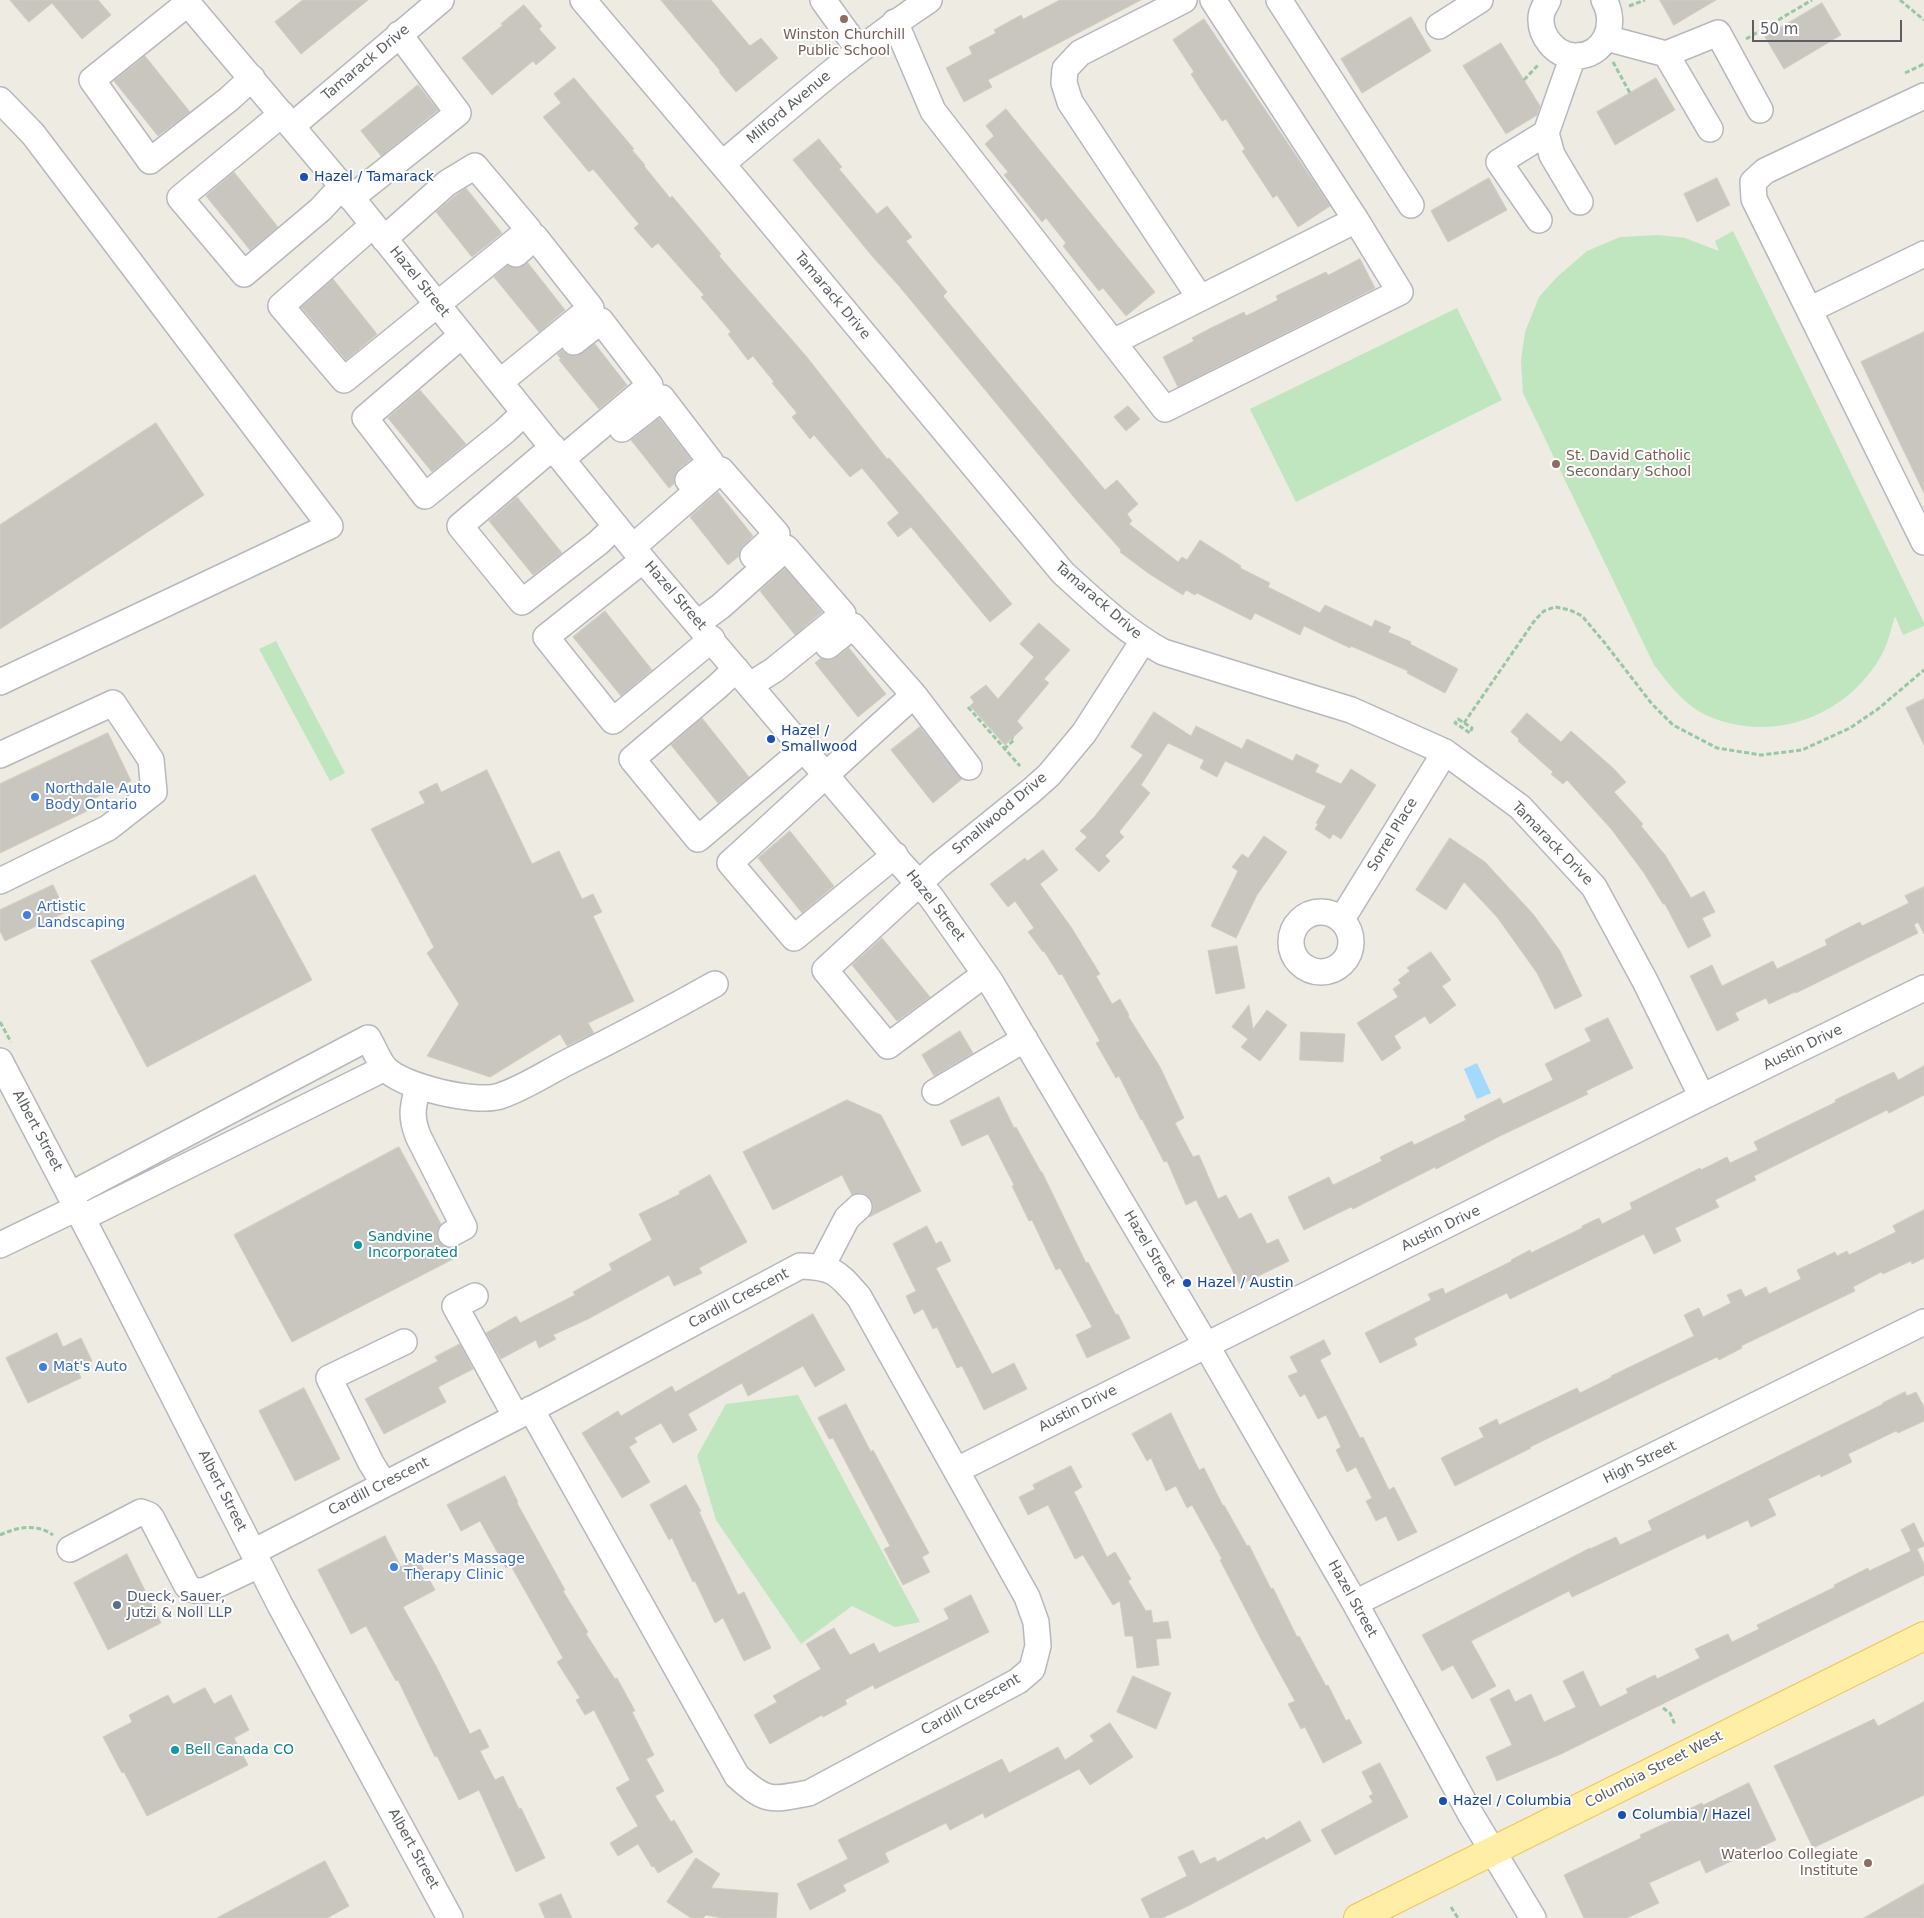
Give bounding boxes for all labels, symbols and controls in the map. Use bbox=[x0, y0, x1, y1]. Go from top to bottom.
scale bar bbox=[1754, 10, 1904, 42]
marker: Winston Churchill Public School bbox=[838, 13, 850, 25]
text: 50 m bbox=[1760, 20, 1798, 38]
street label: Tamarack Drive bbox=[319, 22, 413, 104]
place label: Winston Churchill Public School bbox=[783, 27, 905, 59]
street label: Milford Avenue bbox=[744, 68, 834, 148]
place label: Hazel / Tamarack bbox=[314, 169, 434, 185]
marker: Hazel / Tamarack bbox=[298, 171, 310, 183]
street label: Hazel Street bbox=[385, 243, 453, 321]
street label: Tamarack Drive bbox=[791, 249, 873, 343]
place label: St. David Catholic Secondary School bbox=[1566, 448, 1691, 481]
marker: St. David Catholic Secondary School bbox=[1550, 458, 1562, 470]
street label: Hazel Street bbox=[640, 558, 710, 634]
street label: Tamarack Drive bbox=[1051, 559, 1145, 643]
place label: Hazel / Smallwood bbox=[781, 723, 857, 756]
marker: Hazel / Smallwood bbox=[765, 733, 777, 745]
street label: Smallwood Drive bbox=[949, 770, 1051, 858]
place label: Northdale Auto Body Ontario bbox=[45, 781, 151, 814]
marker: Northdale Auto Body Ontario bbox=[29, 791, 41, 803]
street label: Sorrel Place bbox=[1365, 795, 1421, 875]
street label: Tamarack Drive bbox=[1508, 799, 1596, 889]
street label: Hazel Street bbox=[902, 867, 968, 945]
place label: Artistic Landscaping bbox=[37, 899, 125, 932]
marker: Artistic Landscaping bbox=[21, 909, 33, 921]
street label: Austin Drive bbox=[1761, 1022, 1845, 1074]
street label: Albert Street bbox=[9, 1088, 65, 1174]
street label: Austin Drive bbox=[1399, 1203, 1483, 1255]
street label: Hazel Street bbox=[1120, 1208, 1178, 1290]
place label: Sandvine Incorporated bbox=[368, 1229, 458, 1262]
marker: Sandvine Incorporated bbox=[352, 1239, 364, 1251]
street label: Cardill Crescent bbox=[686, 1266, 792, 1332]
place label: Hazel / Austin bbox=[1197, 1275, 1294, 1291]
marker: Hazel / Austin bbox=[1181, 1277, 1193, 1289]
place label: Mat's Auto bbox=[53, 1359, 127, 1375]
marker: Mat's Auto bbox=[37, 1361, 49, 1373]
street label: Austin Drive bbox=[1036, 1382, 1120, 1436]
street label: High Street bbox=[1601, 1438, 1679, 1488]
street label: Albert Street bbox=[194, 1447, 250, 1535]
street label: Cardill Crescent bbox=[326, 1454, 432, 1520]
place label: Mader's Massage Therapy Clinic bbox=[404, 1551, 525, 1584]
street label: Hazel Street bbox=[1324, 1557, 1380, 1641]
marker: Mader's Massage Therapy Clinic bbox=[388, 1561, 400, 1573]
place label: Dueck, Sauer, Jutzi & Noll LLP bbox=[127, 1589, 232, 1621]
marker: Dueck, Sauer, Jutzi & Noll LLP bbox=[111, 1599, 123, 1611]
street label: Cardill Crescent bbox=[919, 1671, 1023, 1739]
street label: Columbia Street West bbox=[1582, 1728, 1726, 1812]
place label: Bell Canada CO bbox=[185, 1742, 294, 1758]
marker: Bell Canada CO bbox=[169, 1744, 181, 1756]
place label: Hazel / Columbia bbox=[1453, 1793, 1572, 1809]
marker: Hazel / Columbia bbox=[1437, 1795, 1449, 1807]
street label: Albert Street bbox=[384, 1806, 442, 1892]
place label: Columbia / Hazel bbox=[1632, 1807, 1751, 1823]
marker: Columbia / Hazel bbox=[1616, 1809, 1628, 1821]
place label: Waterloo Collegiate Institute bbox=[1721, 1847, 1858, 1880]
marker: Waterloo Collegiate Institute bbox=[1862, 1857, 1874, 1869]

